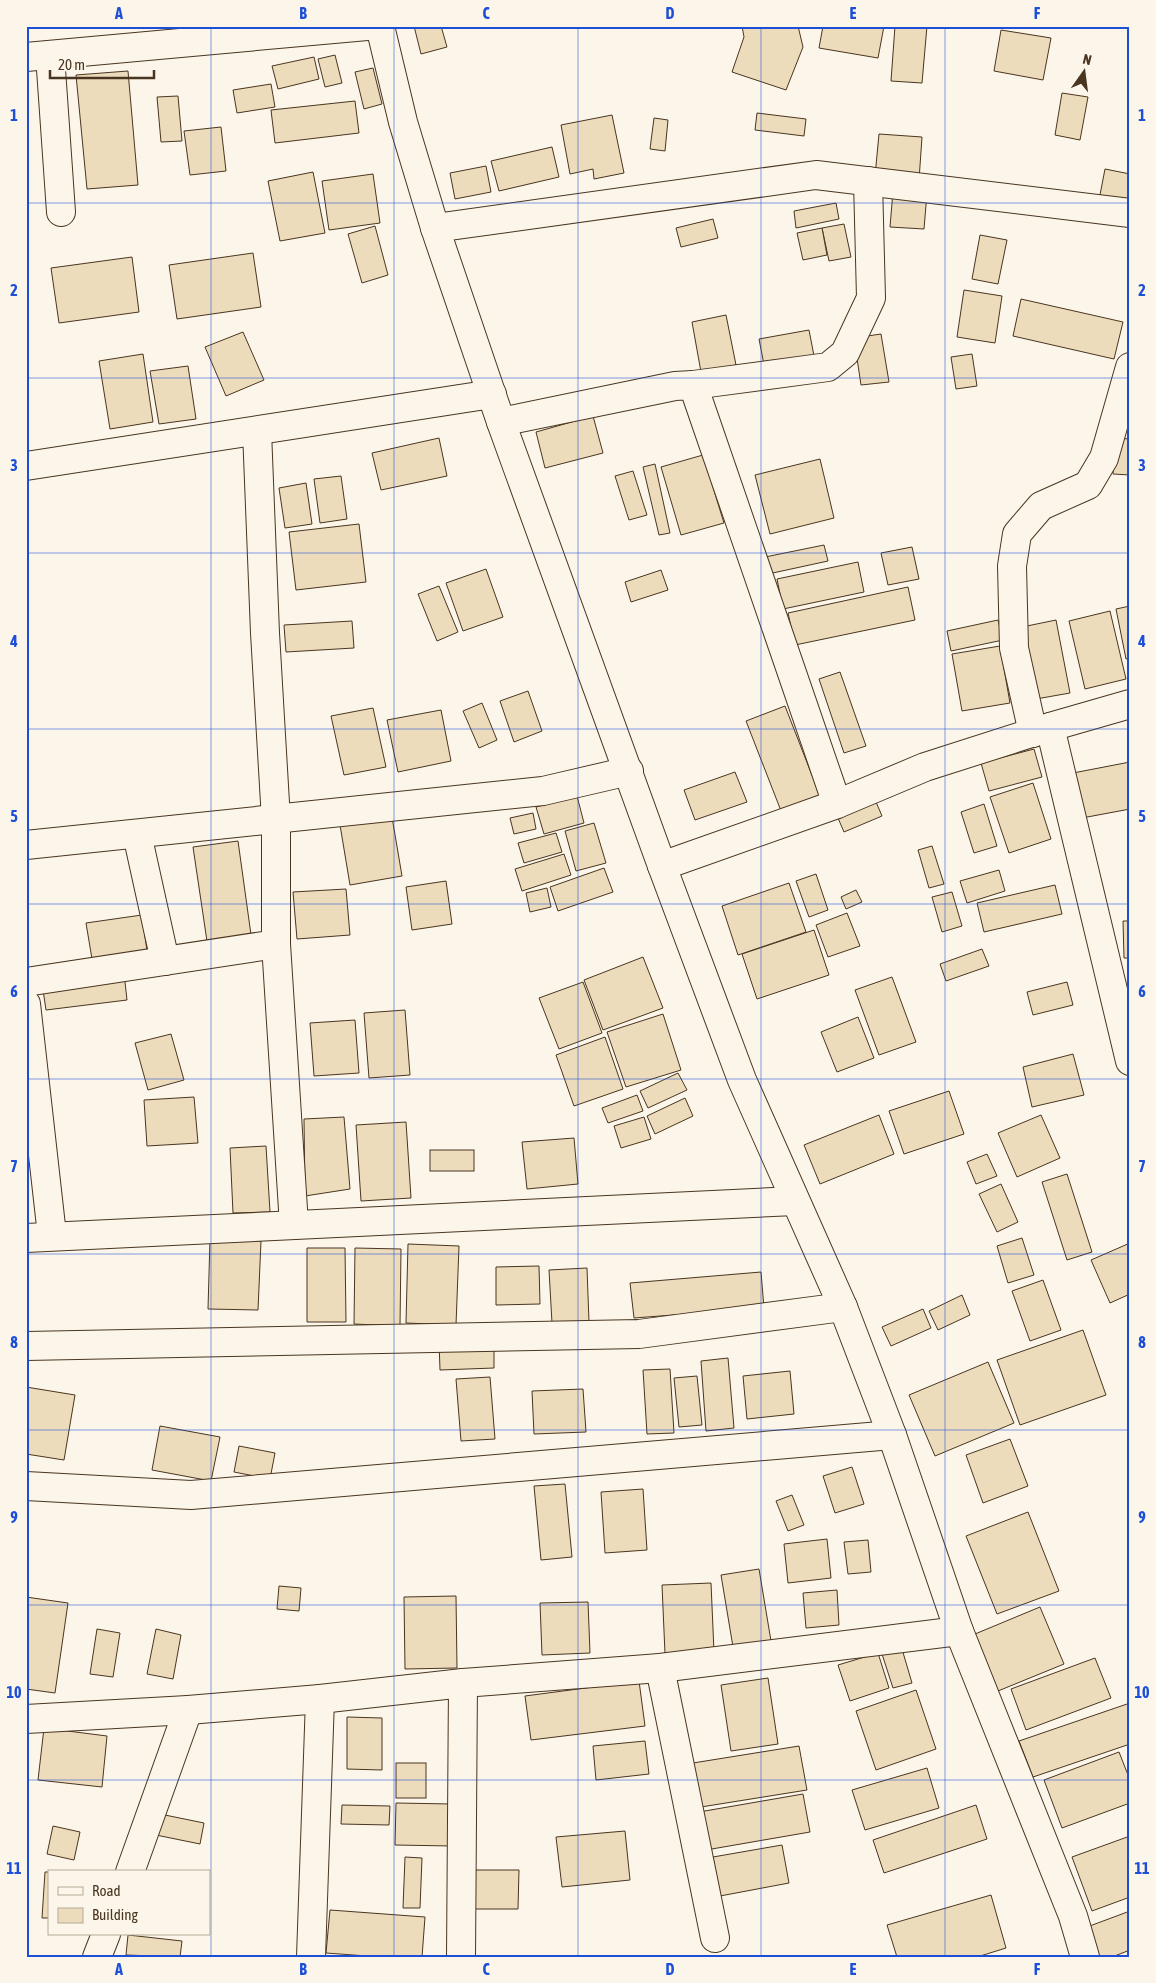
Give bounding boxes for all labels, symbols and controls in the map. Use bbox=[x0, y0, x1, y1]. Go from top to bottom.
text: A bbox=[114, 4, 123, 22]
text: B bbox=[299, 4, 307, 22]
text: C bbox=[482, 4, 490, 22]
text: D bbox=[666, 4, 675, 22]
text: E bbox=[850, 4, 857, 22]
text: F bbox=[1034, 4, 1041, 22]
scale bar bbox=[50, 48, 154, 80]
north arrow bbox=[1058, 48, 1108, 98]
text: N bbox=[1081, 51, 1093, 68]
text: 20 m bbox=[58, 56, 85, 73]
text: 1 bbox=[10, 106, 18, 124]
text: 1 bbox=[1138, 106, 1146, 124]
text: 2 bbox=[10, 281, 18, 299]
text: 2 bbox=[1138, 281, 1146, 299]
text: 3 bbox=[10, 456, 18, 474]
text: 3 bbox=[1138, 456, 1146, 474]
text: 4 bbox=[9, 632, 18, 650]
text: 4 bbox=[1137, 632, 1146, 650]
text: 5 bbox=[10, 807, 18, 825]
text: 5 bbox=[1138, 807, 1146, 825]
text: 6 bbox=[10, 982, 18, 1000]
text: 6 bbox=[1138, 982, 1146, 1000]
text: 7 bbox=[10, 1157, 18, 1175]
text: 7 bbox=[1138, 1157, 1146, 1175]
text: 8 bbox=[10, 1333, 18, 1351]
text: 8 bbox=[1138, 1333, 1146, 1351]
text: 9 bbox=[10, 1508, 18, 1526]
text: 9 bbox=[1138, 1508, 1146, 1526]
text: 10 bbox=[6, 1683, 22, 1701]
text: 10 bbox=[1134, 1683, 1150, 1701]
text: 11 bbox=[6, 1859, 22, 1877]
text: 11 bbox=[1134, 1859, 1150, 1877]
legend bbox=[48, 1870, 210, 1936]
text: Road bbox=[92, 1882, 121, 1899]
text: Building bbox=[92, 1906, 138, 1923]
text: A bbox=[114, 1960, 123, 1978]
text: B bbox=[299, 1960, 307, 1978]
text: C bbox=[482, 1960, 490, 1978]
text: D bbox=[666, 1960, 675, 1978]
text: E bbox=[850, 1960, 857, 1978]
text: F bbox=[1034, 1960, 1041, 1978]

